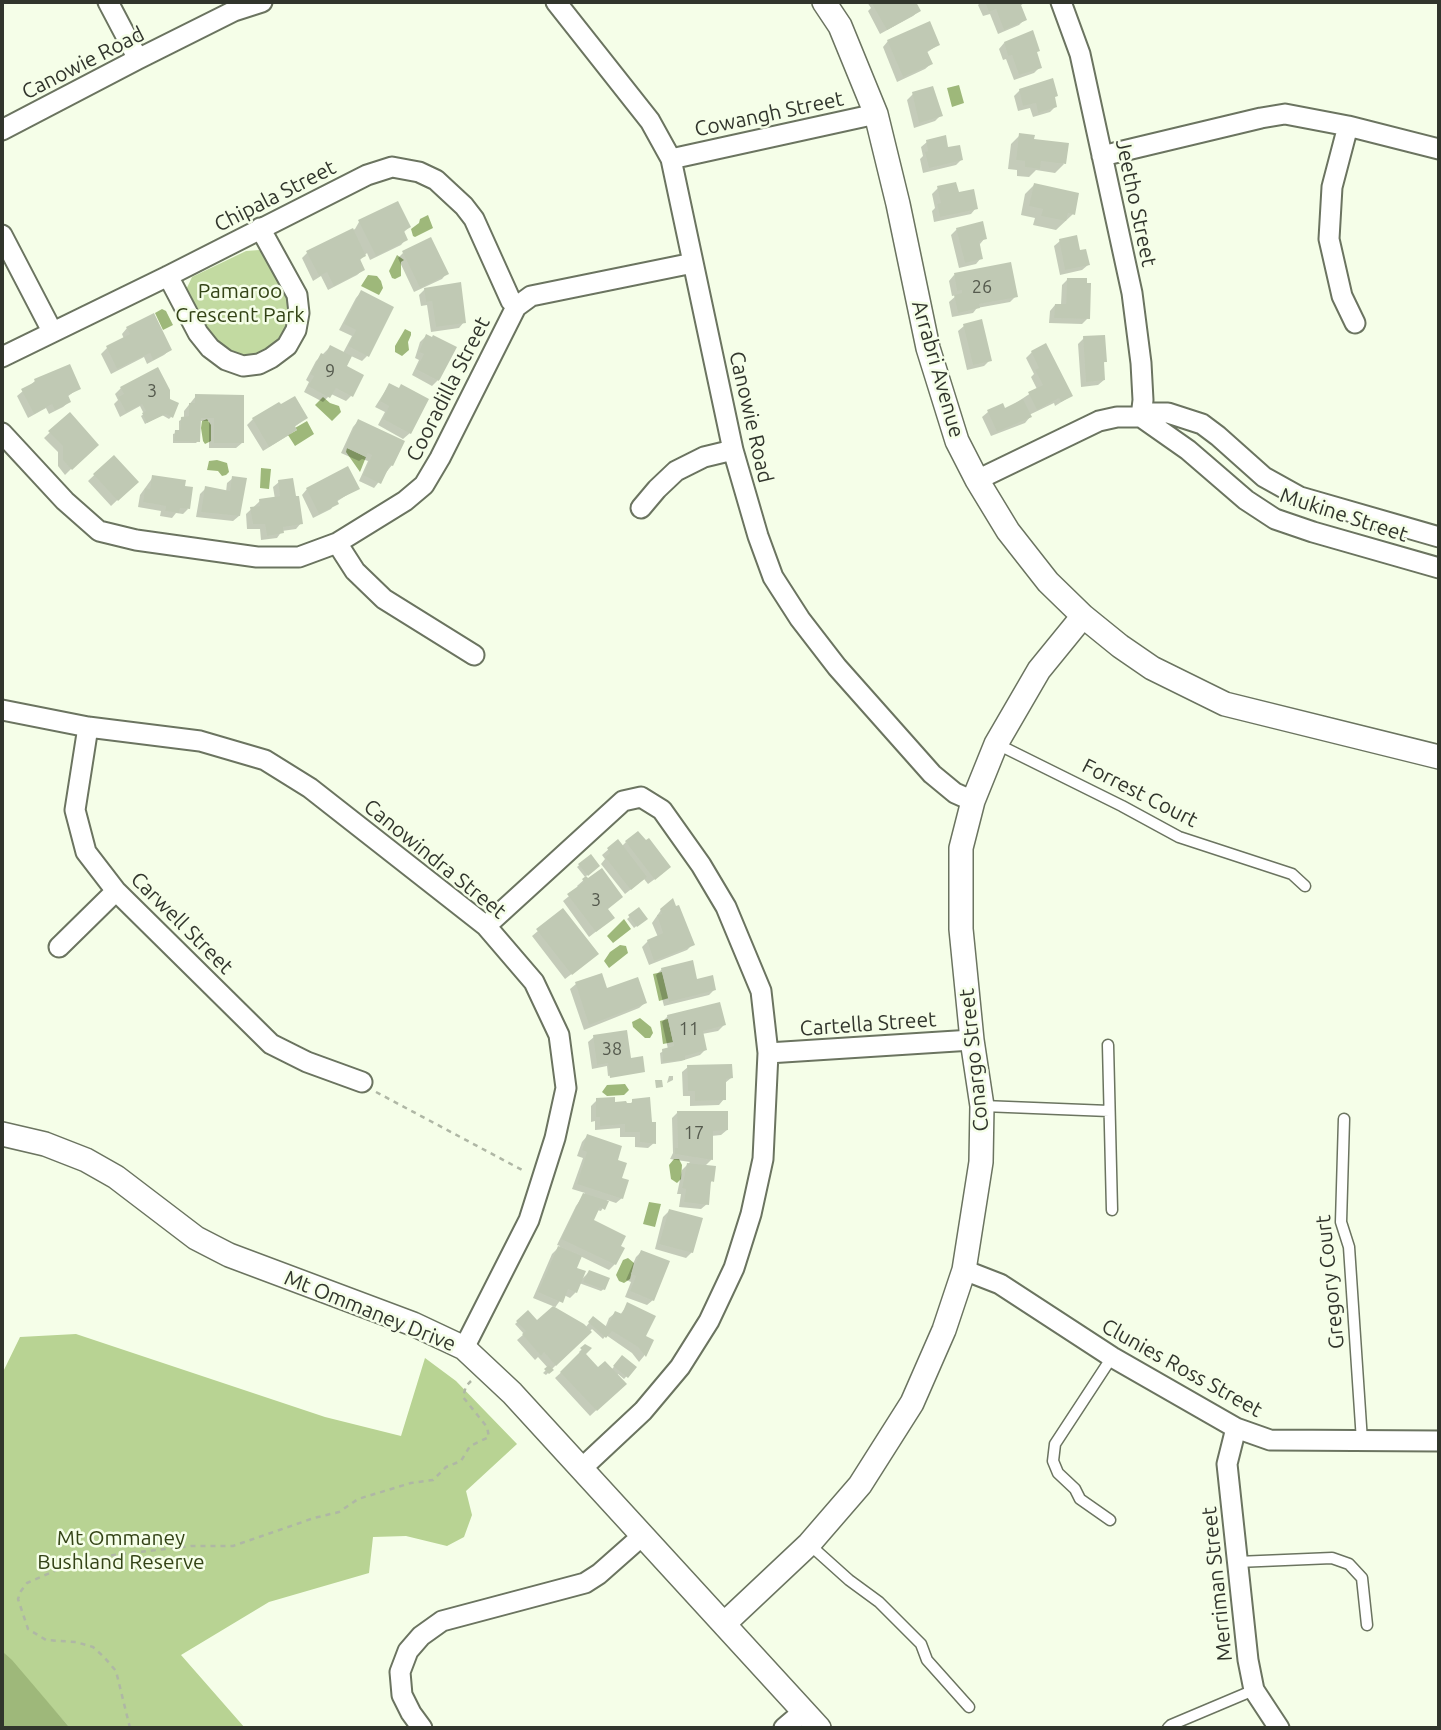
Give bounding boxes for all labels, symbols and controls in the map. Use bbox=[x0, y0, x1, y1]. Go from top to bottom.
street label: Canowie Road bbox=[18, 21, 148, 105]
street label: Cowangh Street bbox=[692, 86, 846, 142]
street label: Jeetho Street bbox=[1110, 137, 1162, 269]
street label: Chipala Street bbox=[210, 155, 340, 237]
house number: 26 bbox=[972, 276, 992, 298]
park label: Pamaroo Crescent Park bbox=[175, 278, 305, 328]
street label: Arrabri Avenue bbox=[906, 298, 970, 440]
street label: Cooradilla Street bbox=[401, 313, 495, 465]
street label: Canowie Road bbox=[724, 349, 778, 485]
house number: 9 bbox=[325, 360, 335, 382]
house number: 3 bbox=[147, 380, 157, 402]
street label: Mukine Street bbox=[1277, 482, 1411, 548]
street label: Forrest Court bbox=[1078, 753, 1202, 833]
street label: Canowindra Street bbox=[359, 794, 511, 924]
street label: Carwell Street bbox=[126, 867, 238, 979]
house number: 3 bbox=[591, 889, 601, 911]
street label: Conargo Street bbox=[954, 987, 994, 1133]
street label: Cartella Street bbox=[799, 1007, 937, 1041]
house number: 11 bbox=[679, 1018, 699, 1040]
house number: 38 bbox=[602, 1038, 622, 1060]
house number: 17 bbox=[684, 1122, 704, 1144]
street label: Gregory Court bbox=[1310, 1214, 1350, 1350]
street label: Mt Ommaney Drive bbox=[281, 1265, 459, 1357]
street label: Clunies Ross Street bbox=[1097, 1313, 1267, 1423]
street label: Merriman Street bbox=[1196, 1506, 1238, 1662]
park label: Mt Ommaney Bushland Reserve bbox=[37, 1525, 205, 1575]

